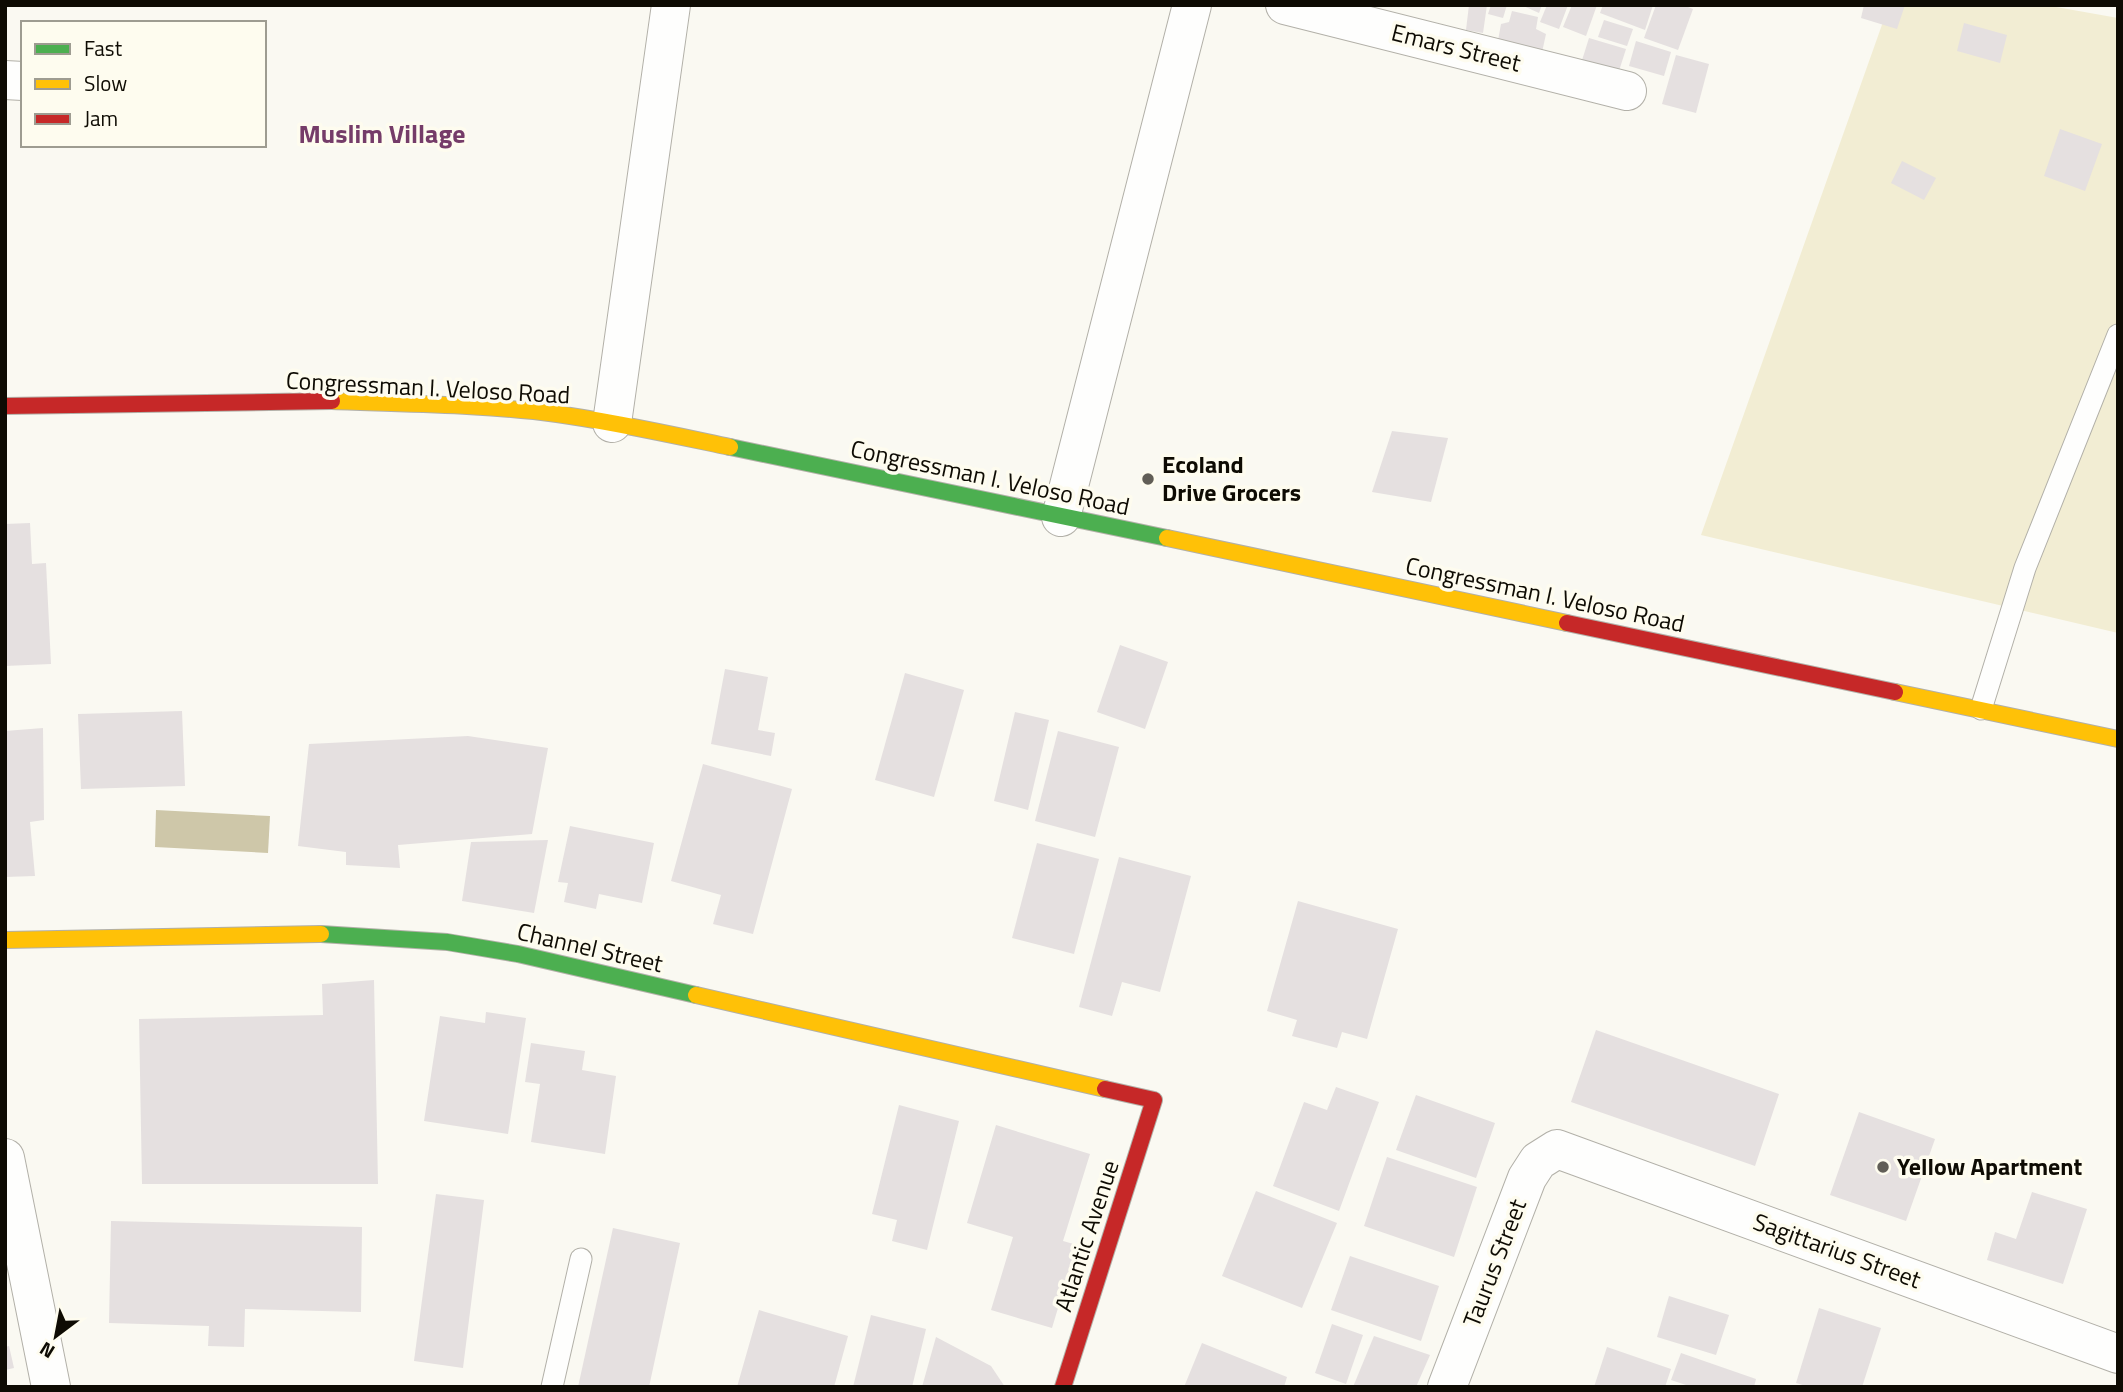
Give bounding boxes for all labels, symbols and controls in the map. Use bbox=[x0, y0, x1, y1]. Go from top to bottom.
street label: Emars Street bbox=[1388, 14, 1525, 81]
legend bbox=[21, 21, 266, 147]
text: Fast bbox=[84, 32, 123, 64]
text: Slow bbox=[84, 67, 127, 99]
text: Jam bbox=[84, 102, 118, 134]
district label: Muslim Village bbox=[298, 114, 466, 153]
street label: Congressman I. Veloso Road bbox=[285, 362, 571, 412]
street label: Congressman I. Veloso Road bbox=[847, 430, 1133, 524]
place label: Ecoland Drive Grocers bbox=[1162, 446, 1301, 510]
marker: Ecoland Drive Grocers bbox=[1140, 471, 1156, 487]
street label: Congressman I. Veloso Road bbox=[1402, 547, 1688, 641]
street label: Channel Street bbox=[514, 913, 667, 981]
place label: Yellow Apartment bbox=[1897, 1148, 2083, 1184]
street label: Atlantic Avenue bbox=[1045, 1155, 1127, 1316]
marker: Yellow Apartment bbox=[1875, 1159, 1891, 1175]
street label: Taurus Street bbox=[1453, 1193, 1535, 1332]
street label: Sagittarius Street bbox=[1748, 1203, 1927, 1297]
north arrow bbox=[21, 1301, 91, 1371]
text: N bbox=[33, 1335, 60, 1367]

